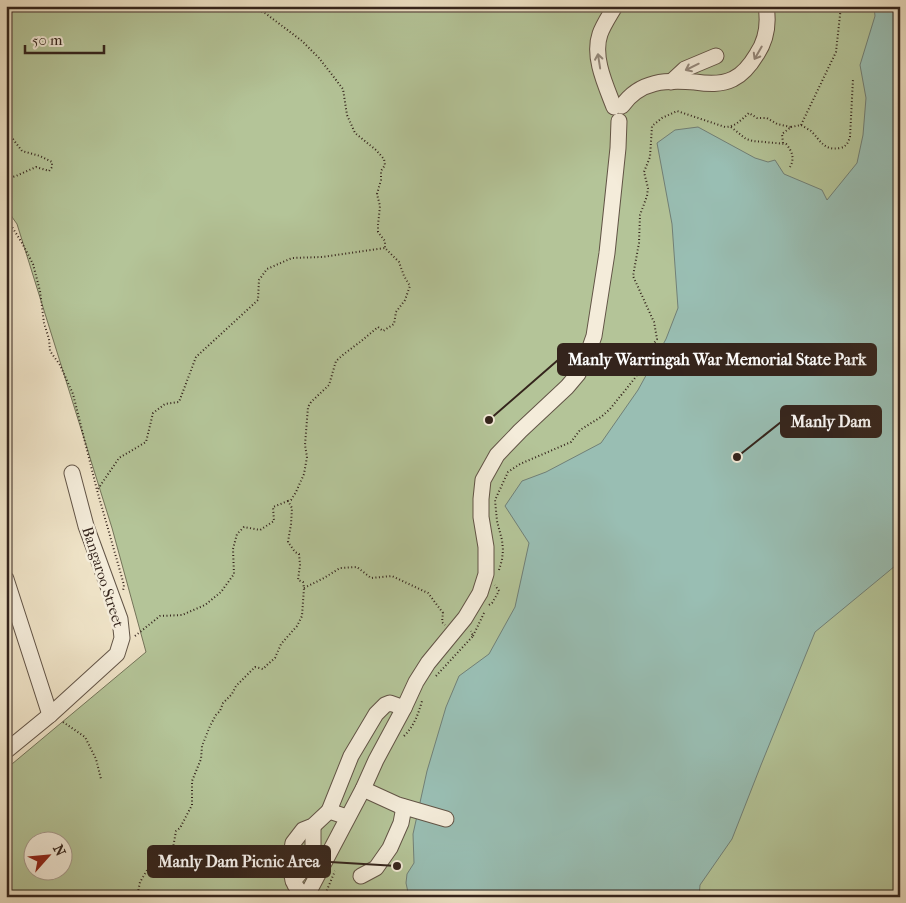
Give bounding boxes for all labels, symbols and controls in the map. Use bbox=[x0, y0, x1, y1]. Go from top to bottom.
scale bar bbox=[25, 22, 104, 54]
text: 50 m bbox=[32, 31, 63, 49]
one-way arrow bbox=[753, 45, 763, 60]
one-way arrow bbox=[594, 53, 604, 69]
one-way arrow bbox=[685, 62, 700, 72]
callout: Manly Warringah War Memorial State Park bbox=[558, 344, 876, 375]
text: Manly Warringah War Memorial State Park bbox=[567, 350, 867, 370]
callout: Manly Dam bbox=[781, 406, 881, 437]
text: Manly Dam bbox=[790, 412, 872, 432]
street label: Bangaroo Street bbox=[78, 524, 128, 630]
north arrow bbox=[22, 830, 72, 880]
text: N bbox=[49, 842, 69, 859]
callout: Manly Dam Picnic Area bbox=[148, 846, 330, 877]
text: Manly Dam Picnic Area bbox=[157, 852, 321, 872]

